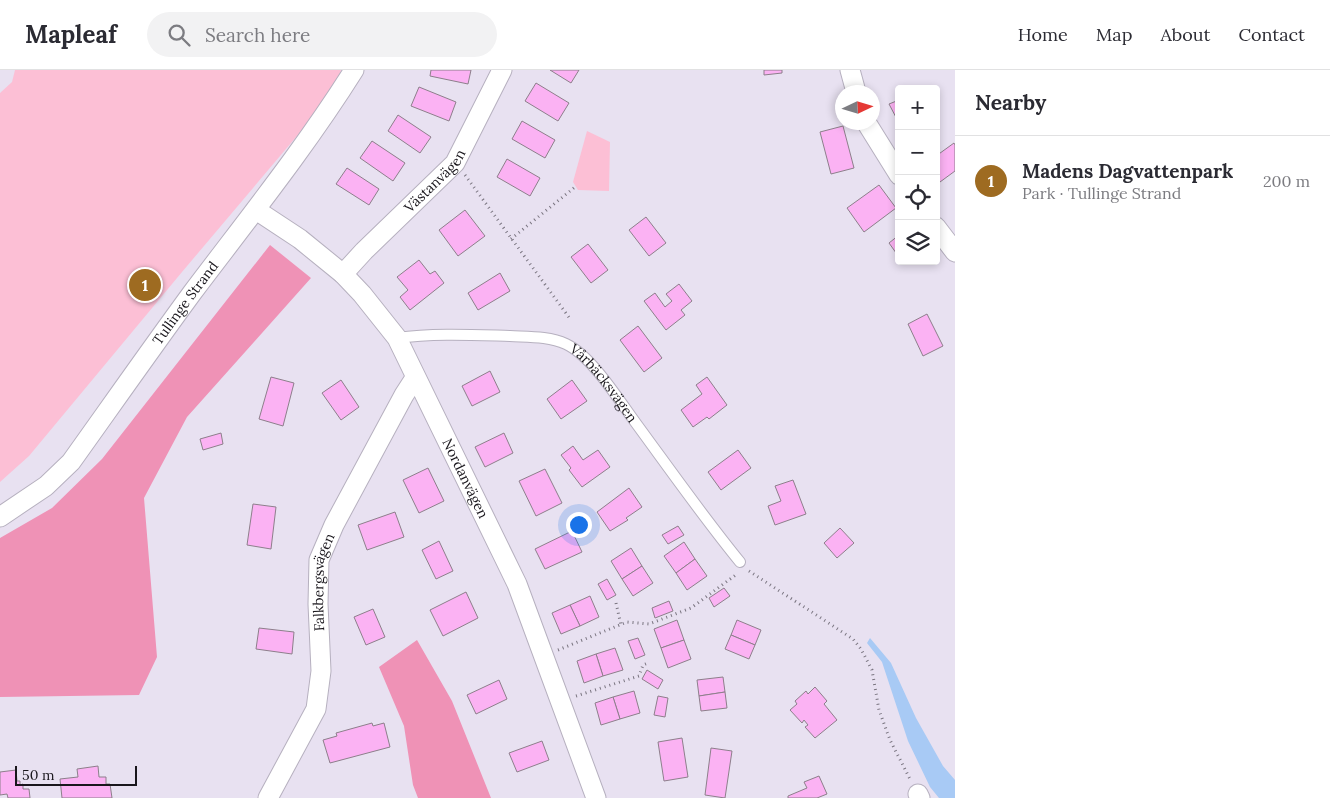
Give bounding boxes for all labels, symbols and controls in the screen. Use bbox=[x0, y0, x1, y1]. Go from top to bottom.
search box bbox=[147, 12, 497, 57]
text: Mapleaf bbox=[25, 19, 117, 50]
icon: search bbox=[165, 21, 193, 49]
text: Search here bbox=[205, 23, 310, 47]
text: Home bbox=[1018, 23, 1068, 46]
text: Map bbox=[1096, 23, 1132, 46]
text: About bbox=[1160, 23, 1210, 46]
text: Contact bbox=[1238, 23, 1305, 46]
north arrow bbox=[835, 85, 880, 130]
map controls bbox=[895, 85, 940, 265]
button: + bbox=[895, 85, 940, 130]
text: Nearby bbox=[975, 89, 1046, 116]
button: − bbox=[895, 130, 940, 175]
street label: Västanvägen bbox=[400, 146, 470, 217]
text: Madens Dagvattenpark bbox=[1022, 159, 1233, 183]
text: 1 bbox=[988, 171, 994, 191]
text: 200 m bbox=[1263, 171, 1310, 191]
button: locate bbox=[895, 175, 940, 220]
text: Park · Tullinge Strand bbox=[1022, 183, 1181, 203]
button: layers bbox=[895, 220, 940, 265]
street label: Tullinge Strand bbox=[148, 258, 222, 348]
pin: 1 bbox=[129, 266, 161, 304]
street label: Vårbäcksvägen bbox=[566, 339, 642, 426]
street label: Nordanvägen bbox=[438, 435, 493, 522]
your location bbox=[566, 512, 592, 538]
street label: Falkbergsvägen bbox=[309, 530, 339, 632]
scale bar bbox=[15, 763, 138, 786]
text: 50 m bbox=[22, 766, 55, 784]

